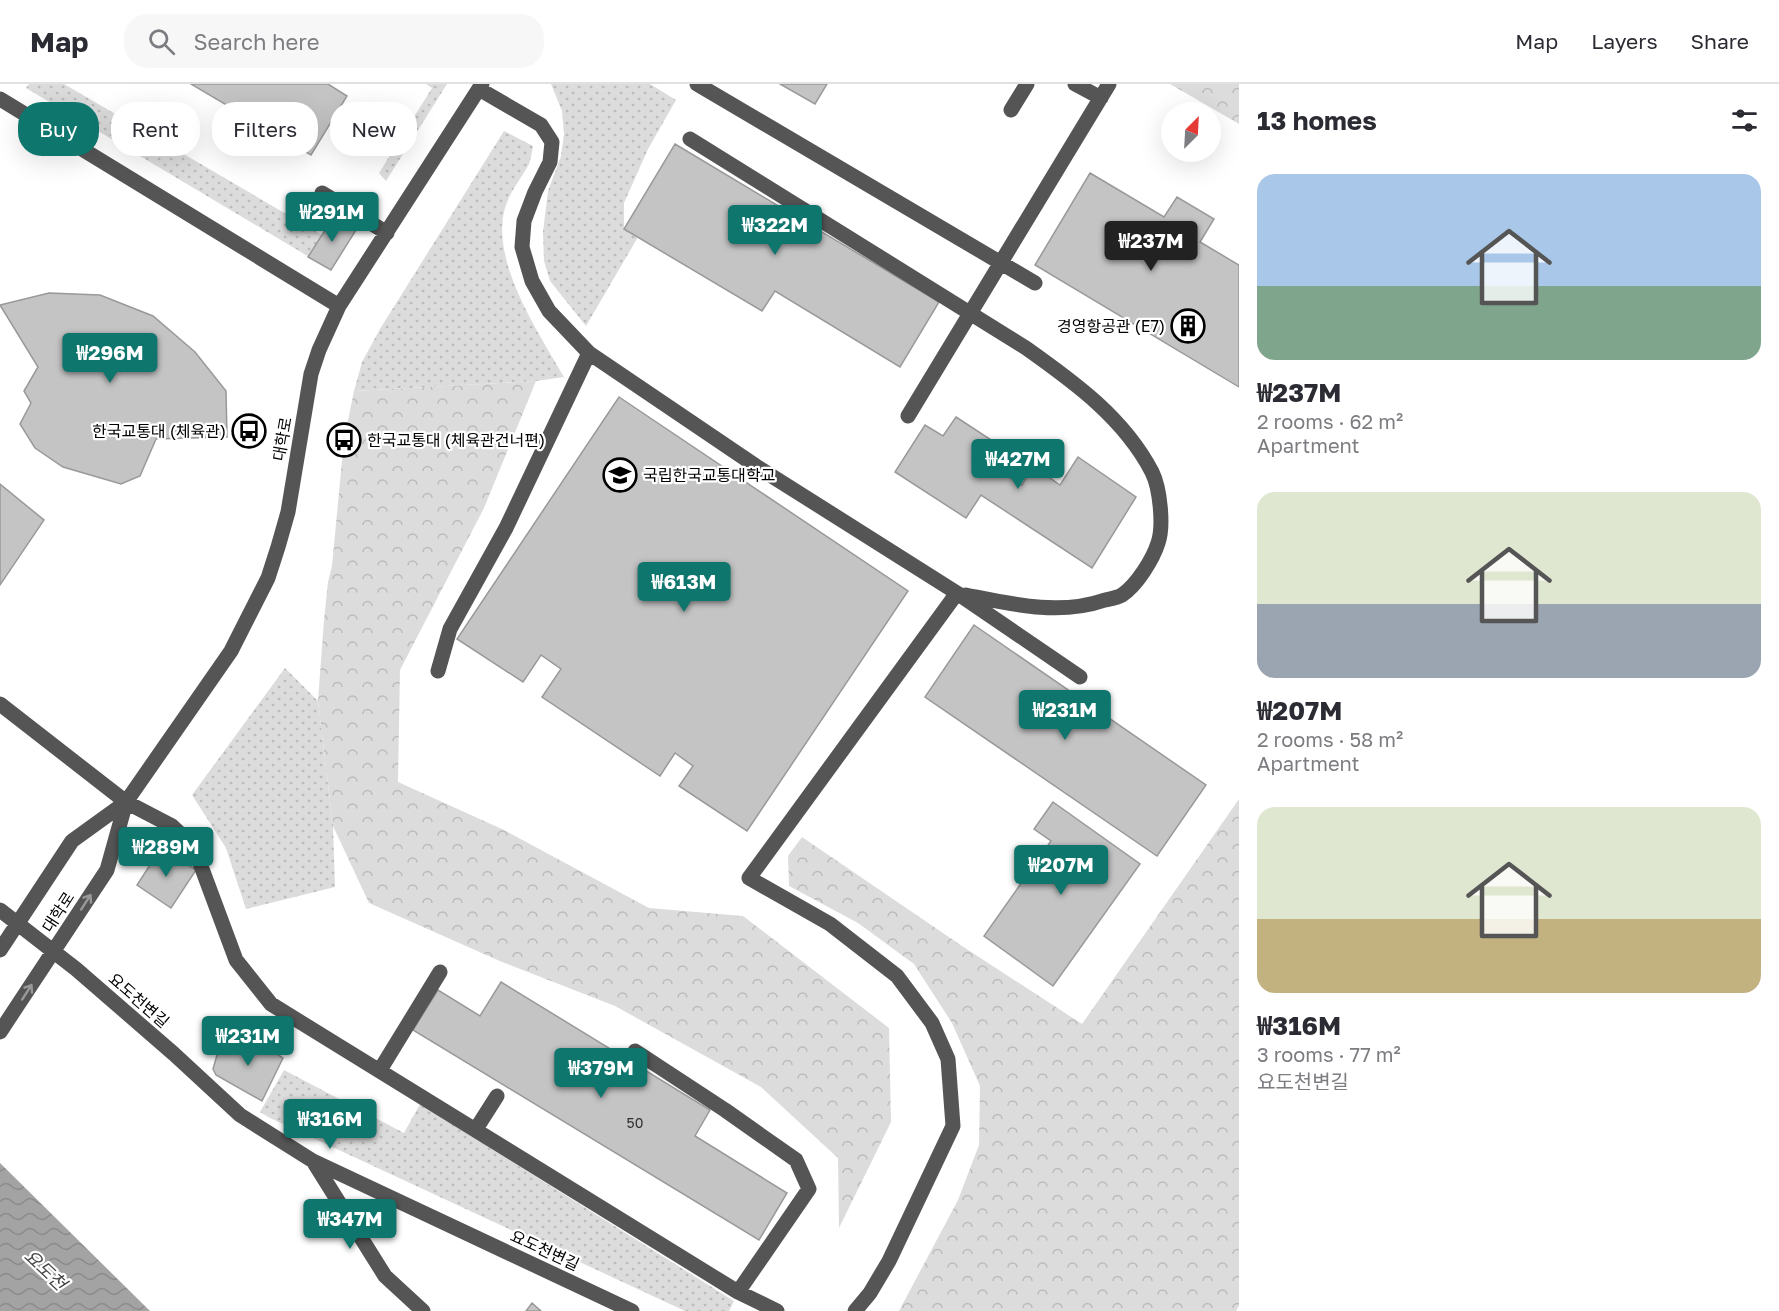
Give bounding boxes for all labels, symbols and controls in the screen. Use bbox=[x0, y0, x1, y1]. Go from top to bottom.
search box bbox=[124, 14, 544, 68]
text: Map bbox=[30, 25, 88, 58]
icon: search bbox=[145, 25, 178, 58]
text: Search here bbox=[193, 28, 319, 55]
text: Map bbox=[1515, 28, 1558, 54]
text: Layers bbox=[1591, 28, 1658, 54]
text: Share bbox=[1691, 28, 1749, 54]
chip: Buy bbox=[18, 102, 99, 156]
chip: Rent bbox=[111, 102, 200, 156]
chip: Filters bbox=[212, 102, 318, 156]
chip: New bbox=[330, 102, 417, 156]
north arrow bbox=[1161, 102, 1221, 162]
map controls bbox=[1161, 102, 1221, 162]
icon: filters bbox=[1728, 104, 1761, 137]
text: 13 homes bbox=[1257, 105, 1377, 136]
pin: ₩291M bbox=[290, 192, 374, 243]
text: ₩291M bbox=[300, 199, 364, 223]
pin: ₩322M bbox=[733, 205, 817, 256]
text: ₩322M bbox=[742, 212, 808, 236]
icon: home bbox=[1455, 213, 1563, 321]
pin: ₩237M bbox=[1109, 221, 1193, 272]
text: ₩237M bbox=[1119, 228, 1183, 252]
building icon: 경영항공관 (E7) bbox=[1170, 308, 1206, 344]
place label: 경영항공관 (E7) bbox=[1057, 316, 1165, 336]
pin: ₩296M bbox=[68, 333, 152, 384]
text: ₩296M bbox=[76, 340, 144, 364]
text: ₩237M bbox=[1257, 377, 1341, 408]
text: 2 rooms · 62 m² bbox=[1257, 409, 1403, 433]
bus stop icon: 한국교통대 (체육관) bbox=[231, 413, 267, 449]
street label: 대학로 bbox=[268, 415, 296, 462]
place label: 한국교통대 (체육관) bbox=[92, 421, 226, 441]
bus stop icon: 한국교통대 (체육관건너편) bbox=[326, 422, 362, 458]
place label: 한국교통대 (체육관건너편) bbox=[367, 430, 545, 450]
text: Apartment bbox=[1257, 433, 1360, 457]
pin: ₩427M bbox=[976, 439, 1060, 490]
text: ₩427M bbox=[985, 446, 1051, 470]
school or university icon: 국립한국교통대학교 bbox=[602, 457, 638, 493]
place label: 국립한국교통대학교 bbox=[643, 465, 775, 485]
icon: home bbox=[1455, 531, 1563, 639]
pin: ₩613M bbox=[642, 562, 726, 613]
text: ₩613M bbox=[652, 569, 716, 593]
pin: ₩231M bbox=[1023, 690, 1107, 741]
text: ₩207M bbox=[1257, 695, 1342, 726]
text: ₩231M bbox=[1033, 697, 1097, 721]
text: 2 rooms · 58 m² bbox=[1257, 727, 1403, 751]
text: Apartment bbox=[1257, 751, 1360, 775]
pin: ₩289M bbox=[124, 827, 208, 878]
text: ₩289M bbox=[132, 834, 200, 858]
pin: ₩207M bbox=[1019, 845, 1103, 896]
icon: home bbox=[1455, 846, 1563, 954]
text: ₩207M bbox=[1028, 852, 1094, 876]
street label: 대학로 bbox=[38, 888, 79, 936]
one-way arrow bbox=[80, 894, 92, 911]
street label: 요도천변길 bbox=[105, 968, 173, 1032]
one-way arrow bbox=[21, 984, 33, 1000]
text: ₩316M bbox=[1257, 1010, 1341, 1041]
pin: ₩231M bbox=[206, 1016, 290, 1067]
text: ₩231M bbox=[216, 1023, 280, 1047]
text: 3 rooms · 77 m² bbox=[1257, 1042, 1401, 1066]
pin: ₩379M bbox=[559, 1048, 643, 1099]
text: ₩379M bbox=[568, 1055, 634, 1079]
text: 요도천변길 bbox=[1257, 1069, 1349, 1093]
pin: ₩316M bbox=[288, 1099, 372, 1150]
text: ₩316M bbox=[298, 1106, 362, 1130]
house number: 50 bbox=[627, 1114, 643, 1131]
pin: ₩347M bbox=[308, 1199, 392, 1250]
text: ₩347M bbox=[317, 1206, 383, 1230]
street label: 요도천변길 bbox=[507, 1225, 583, 1275]
water label: 요도천 bbox=[20, 1244, 73, 1296]

